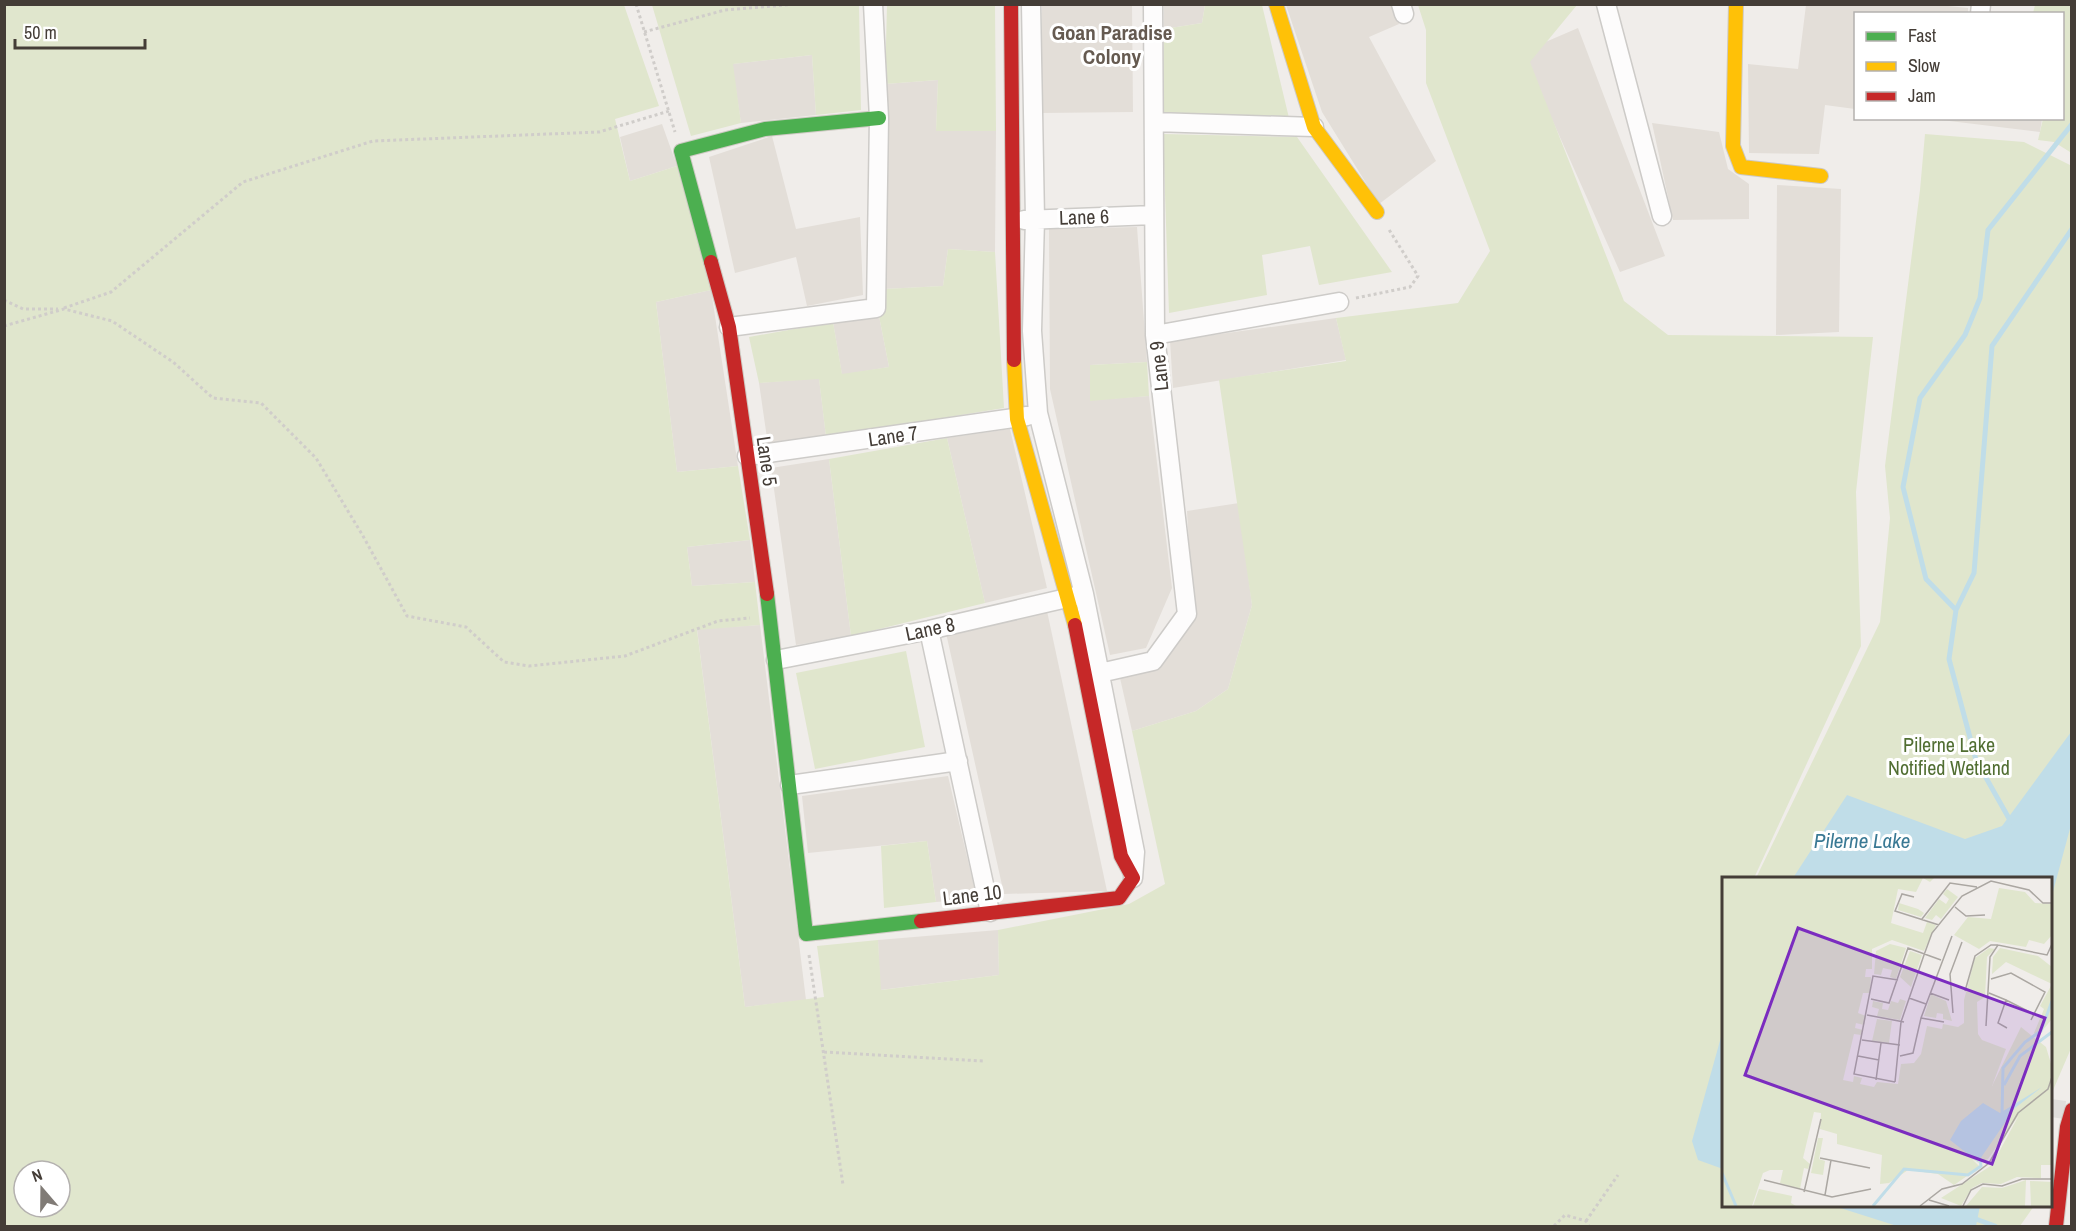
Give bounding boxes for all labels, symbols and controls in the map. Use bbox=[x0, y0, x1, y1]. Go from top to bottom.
scale bar bbox=[15, 12, 146, 50]
legend bbox=[1854, 12, 2064, 120]
district label: Goan Paradise Colony bbox=[1052, 18, 1172, 71]
text: 50 m bbox=[24, 20, 57, 45]
text: Fast bbox=[1908, 23, 1936, 48]
text: Slow bbox=[1908, 53, 1940, 78]
text: Jam bbox=[1908, 83, 1936, 108]
street label: Lane 6 bbox=[1058, 202, 1110, 231]
street label: Lane 9 bbox=[1142, 340, 1175, 392]
street label: Lane 7 bbox=[866, 419, 920, 452]
street label: Lane 5 bbox=[751, 434, 784, 488]
street label: Lane 8 bbox=[903, 610, 957, 647]
park label: Pilerne Lake Notified Wetland bbox=[1888, 731, 2010, 781]
water label: Pilerne Lake bbox=[1814, 826, 1910, 855]
street label: Lane 10 bbox=[941, 877, 1003, 912]
inset map bbox=[1722, 877, 2052, 1207]
north arrow bbox=[12, 1159, 72, 1219]
text: N bbox=[29, 1163, 45, 1187]

